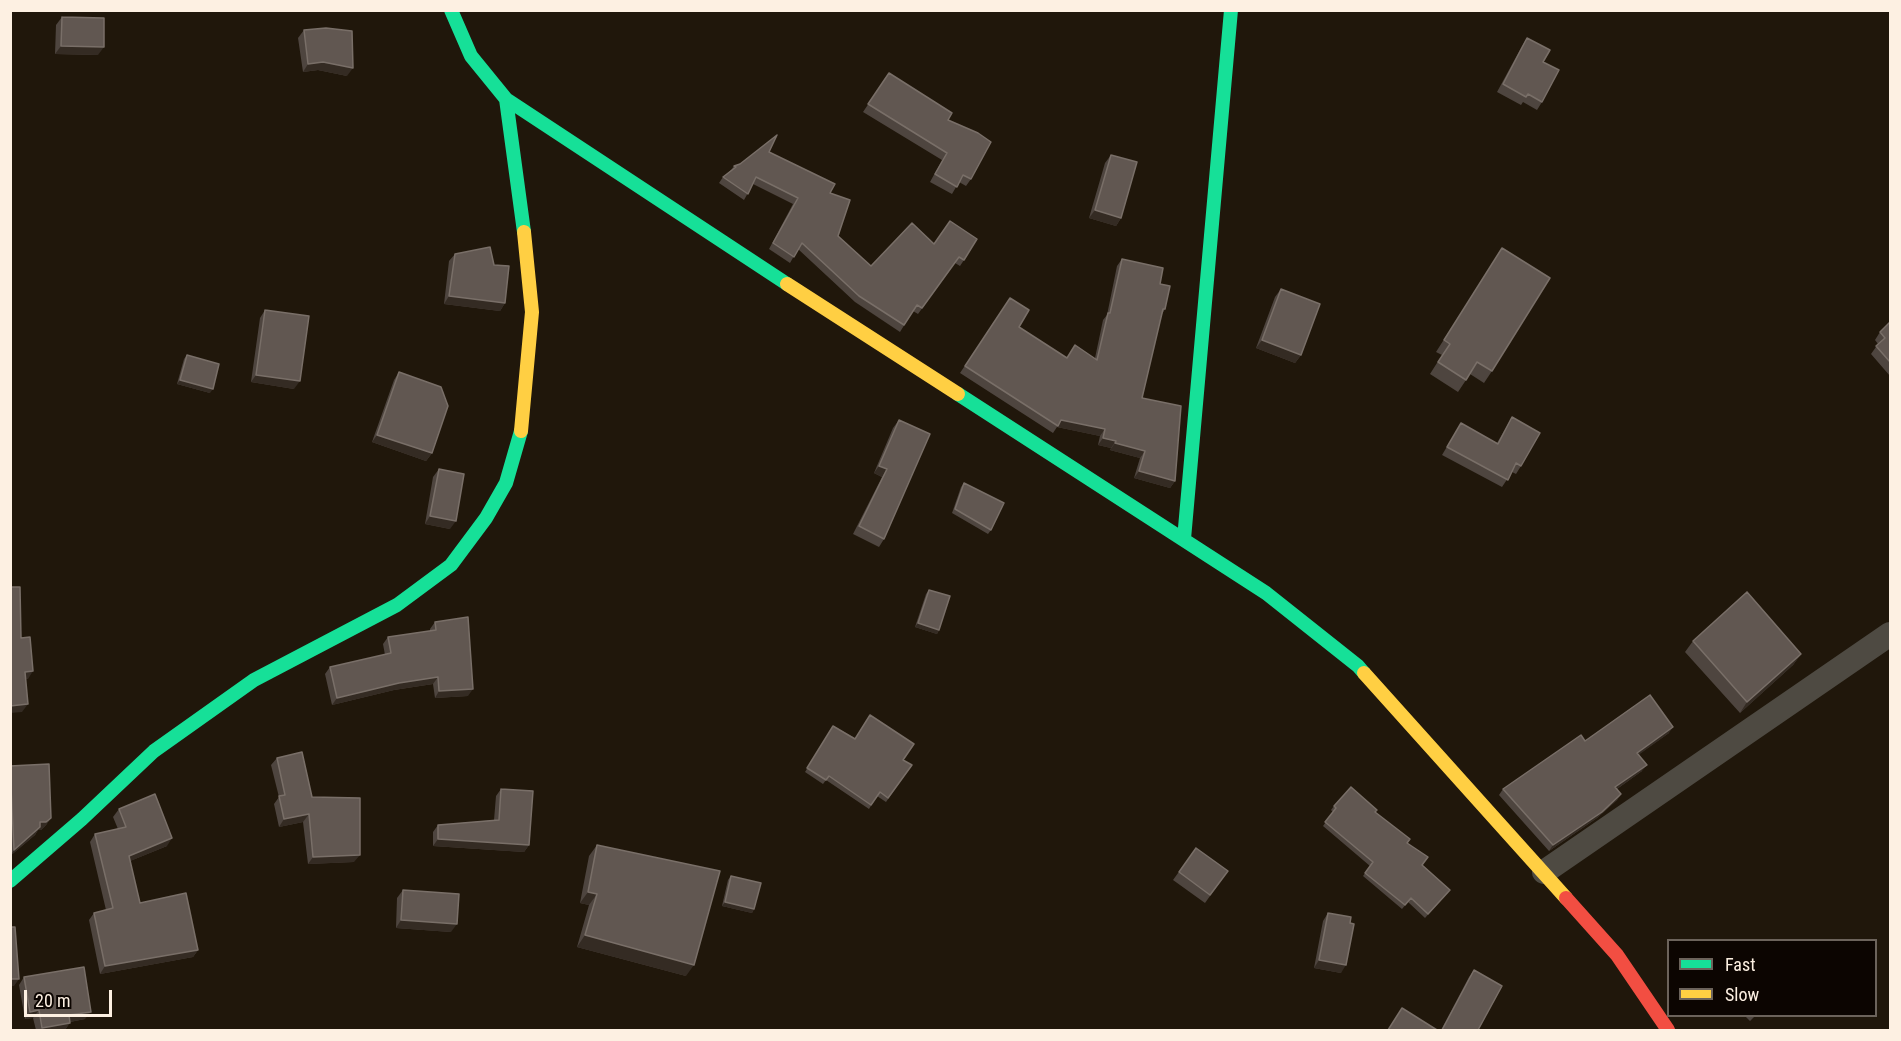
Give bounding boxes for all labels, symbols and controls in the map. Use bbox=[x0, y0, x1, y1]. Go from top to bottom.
legend bbox=[1667, 939, 1877, 1017]
text: Fast bbox=[1725, 954, 1756, 975]
scale bar bbox=[27, 978, 116, 1016]
text: Slow bbox=[1725, 984, 1759, 1005]
text: 20 m bbox=[35, 990, 70, 1011]

